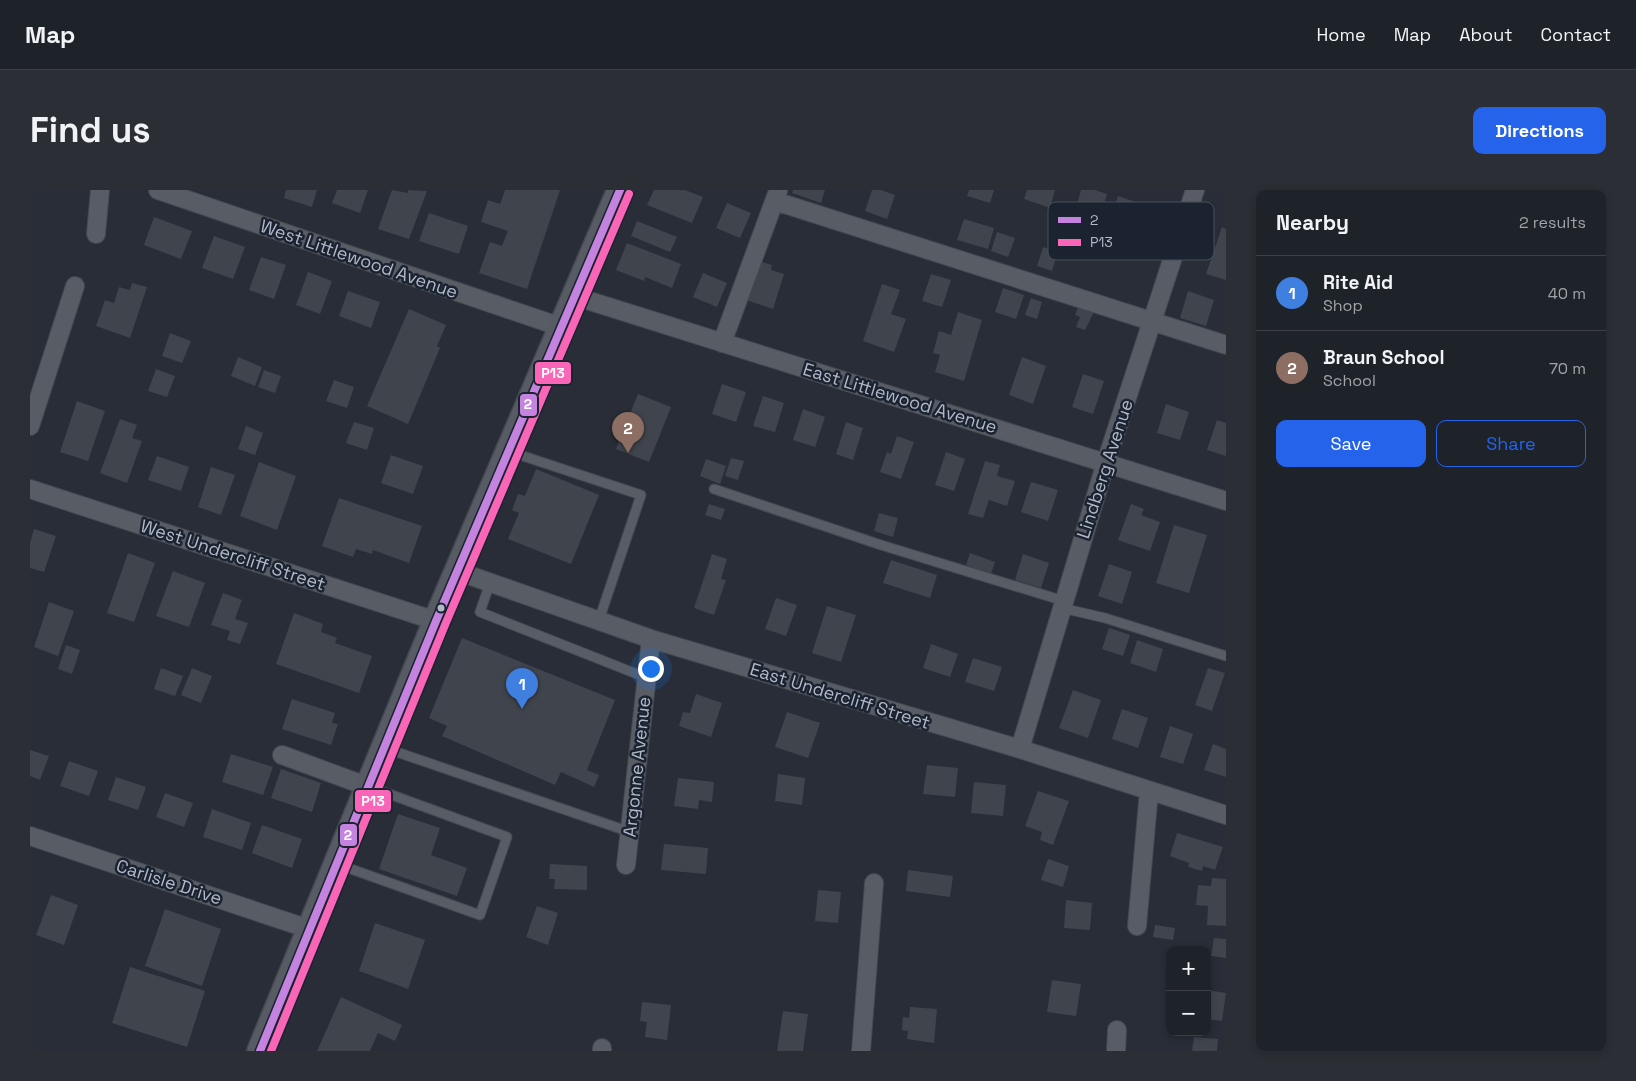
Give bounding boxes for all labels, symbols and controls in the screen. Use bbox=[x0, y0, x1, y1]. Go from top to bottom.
text: Map bbox=[25, 19, 75, 50]
text: Home bbox=[1317, 23, 1366, 46]
text: Map bbox=[1394, 23, 1431, 46]
text: About bbox=[1459, 23, 1513, 46]
text: Contact bbox=[1541, 23, 1611, 46]
button: Directions bbox=[1473, 107, 1606, 154]
text: Find us bbox=[30, 108, 151, 152]
legend bbox=[1048, 202, 1214, 260]
text: Nearby bbox=[1276, 209, 1349, 236]
text: 2 bbox=[1090, 211, 1098, 229]
text: 2 results bbox=[1519, 212, 1586, 233]
street label: West Littlewood Avenue bbox=[257, 214, 461, 303]
text: P13 bbox=[1090, 233, 1113, 251]
text: Rite Aid bbox=[1323, 270, 1393, 295]
text: 1 bbox=[1288, 283, 1296, 304]
text: 40 m bbox=[1548, 283, 1586, 304]
text: Shop bbox=[1323, 295, 1363, 316]
text: Braun School bbox=[1323, 345, 1445, 370]
street label: East Littlewood Avenue bbox=[800, 357, 1000, 438]
text: 2 bbox=[1287, 358, 1297, 379]
text: 70 m bbox=[1549, 358, 1586, 379]
line badge: P13 bbox=[534, 361, 572, 385]
text: P13 bbox=[541, 364, 565, 382]
text: School bbox=[1323, 370, 1376, 391]
line badge: 2 bbox=[519, 393, 538, 417]
text: 2 bbox=[524, 395, 532, 413]
street label: Lindberg Avenue bbox=[1071, 396, 1138, 541]
pin: 2 bbox=[612, 412, 644, 453]
button: Save bbox=[1276, 420, 1426, 467]
button: Share bbox=[1436, 420, 1586, 467]
street label: West Undercliff Street bbox=[138, 514, 329, 595]
unlabelled marker bbox=[436, 603, 446, 613]
your location bbox=[638, 656, 664, 682]
street label: East Undercliff Street bbox=[747, 657, 933, 734]
pin: 1 bbox=[506, 668, 538, 709]
street label: Argonne Avenue bbox=[618, 696, 655, 838]
line badge: P13 bbox=[354, 789, 392, 813]
text: P13 bbox=[361, 792, 385, 810]
line badge: 2 bbox=[339, 823, 358, 847]
text: 2 bbox=[344, 826, 352, 844]
street label: Carlisle Drive bbox=[113, 854, 225, 909]
map controls bbox=[1166, 946, 1211, 1036]
button: + bbox=[1166, 946, 1211, 991]
button: − bbox=[1166, 991, 1211, 1036]

